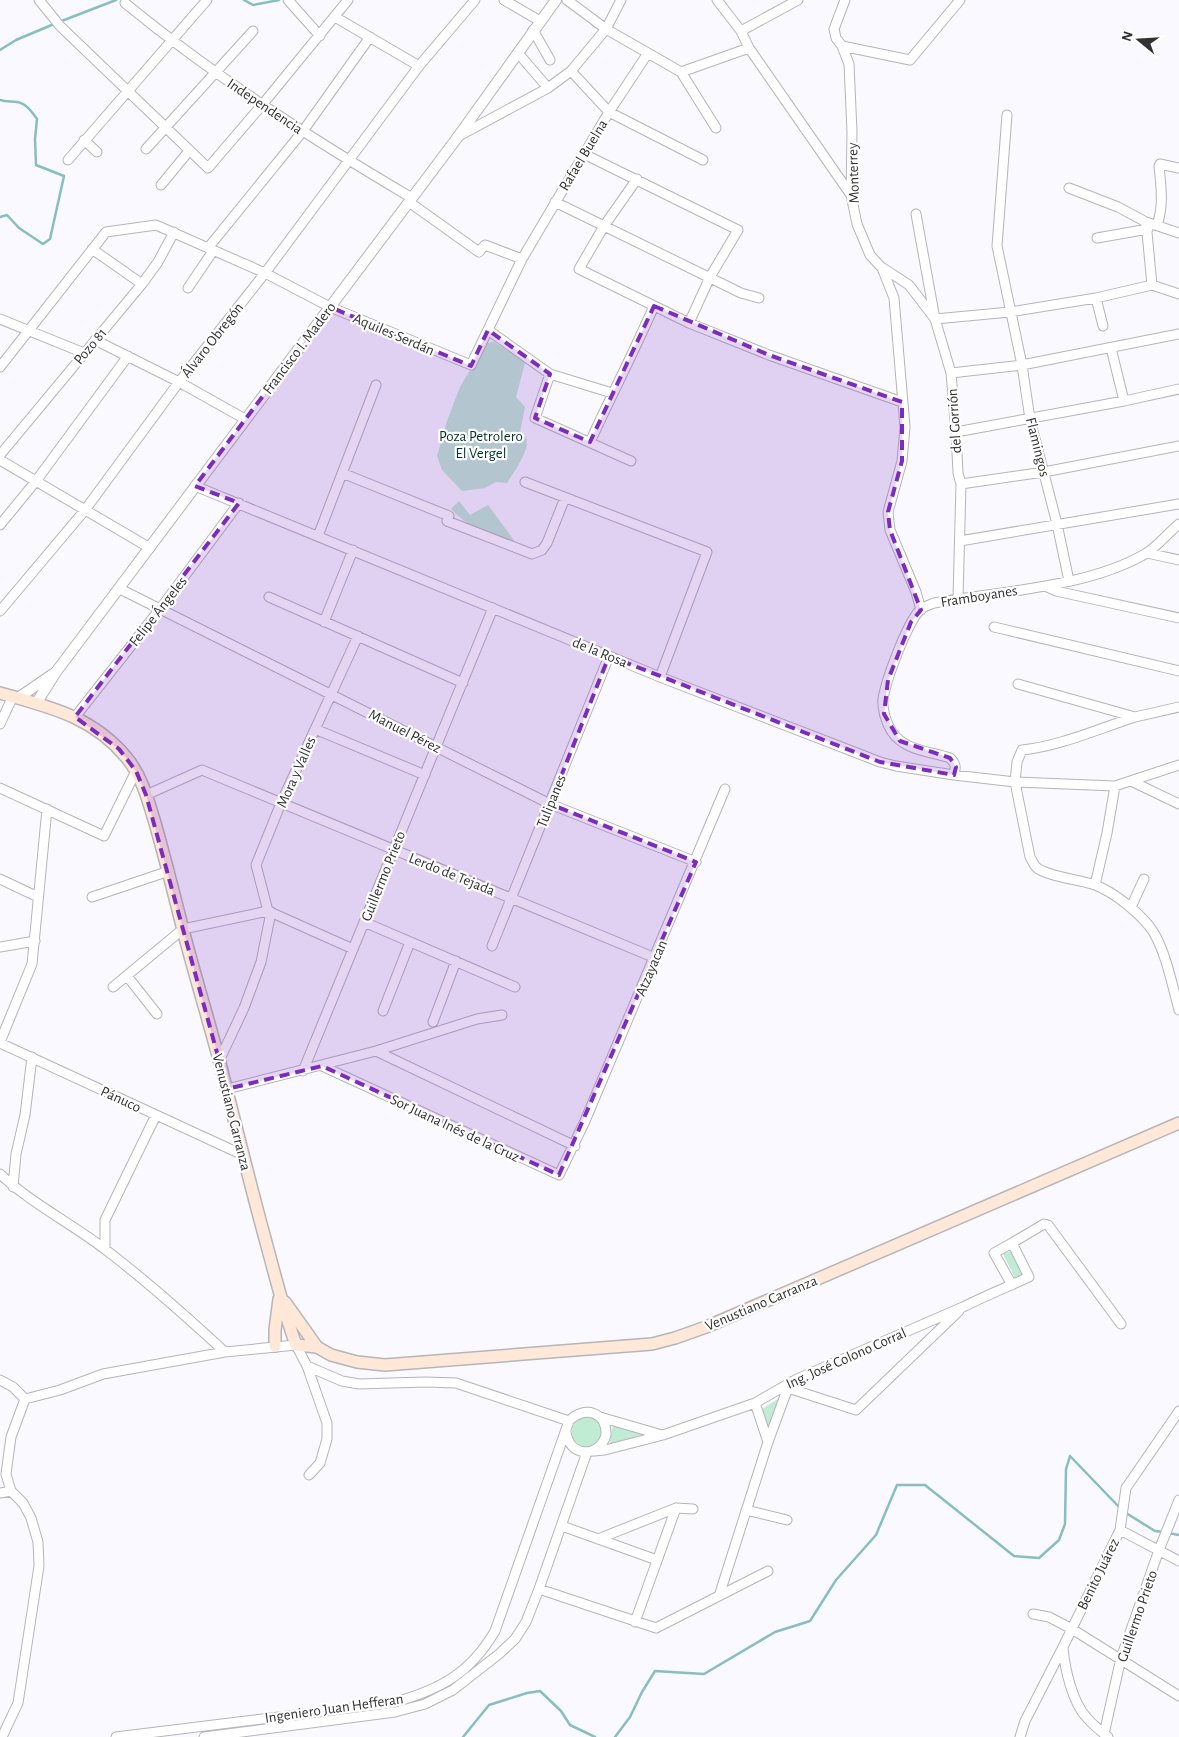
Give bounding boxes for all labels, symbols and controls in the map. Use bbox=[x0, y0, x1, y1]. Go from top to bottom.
north arrow bbox=[1114, 15, 1164, 65]
text: N bbox=[1119, 29, 1136, 43]
street label: Independencia bbox=[224, 76, 305, 137]
street label: Rafael Buelna bbox=[556, 117, 611, 193]
street label: Monterrey bbox=[845, 142, 862, 204]
street label: Álvaro Obregón bbox=[177, 299, 246, 381]
street label: Francisco I. Madero bbox=[260, 300, 339, 397]
street label: Aquiles Serdán bbox=[351, 311, 437, 358]
street label: Pozo 81 bbox=[71, 325, 110, 367]
street label: del Gorrión bbox=[945, 388, 964, 454]
street label: Flamingos bbox=[1023, 416, 1052, 478]
park label: Poza Petrolero El Vergel bbox=[439, 429, 523, 461]
street label: Felipe Ángeles bbox=[125, 572, 190, 649]
street label: Framboyanes bbox=[940, 583, 1019, 610]
street label: de la Rosa bbox=[570, 635, 630, 670]
street label: Manuel Pérez bbox=[366, 707, 443, 756]
street label: Mora y Valles bbox=[274, 734, 319, 810]
street label: Tulipanes bbox=[534, 772, 569, 830]
street label: Guillermo Prieto bbox=[359, 829, 408, 923]
street label: Lerdo de Tejada bbox=[407, 850, 497, 899]
street label: Atzayacan bbox=[633, 938, 670, 998]
street label: Venustiano Carranza bbox=[210, 1052, 253, 1172]
street label: Pánuco bbox=[98, 1084, 143, 1115]
street label: Sor Juana Inés de la Cruz bbox=[388, 1092, 522, 1165]
street label: Venustiano Carranza bbox=[703, 1273, 820, 1334]
street label: Ing. José Colono Corral bbox=[784, 1325, 909, 1392]
street label: Benito Juárez bbox=[1075, 1536, 1122, 1612]
street label: Guillermo Prieto bbox=[1115, 1568, 1160, 1664]
street label: Ingeniero Juan Hefferan bbox=[264, 1691, 404, 1726]

